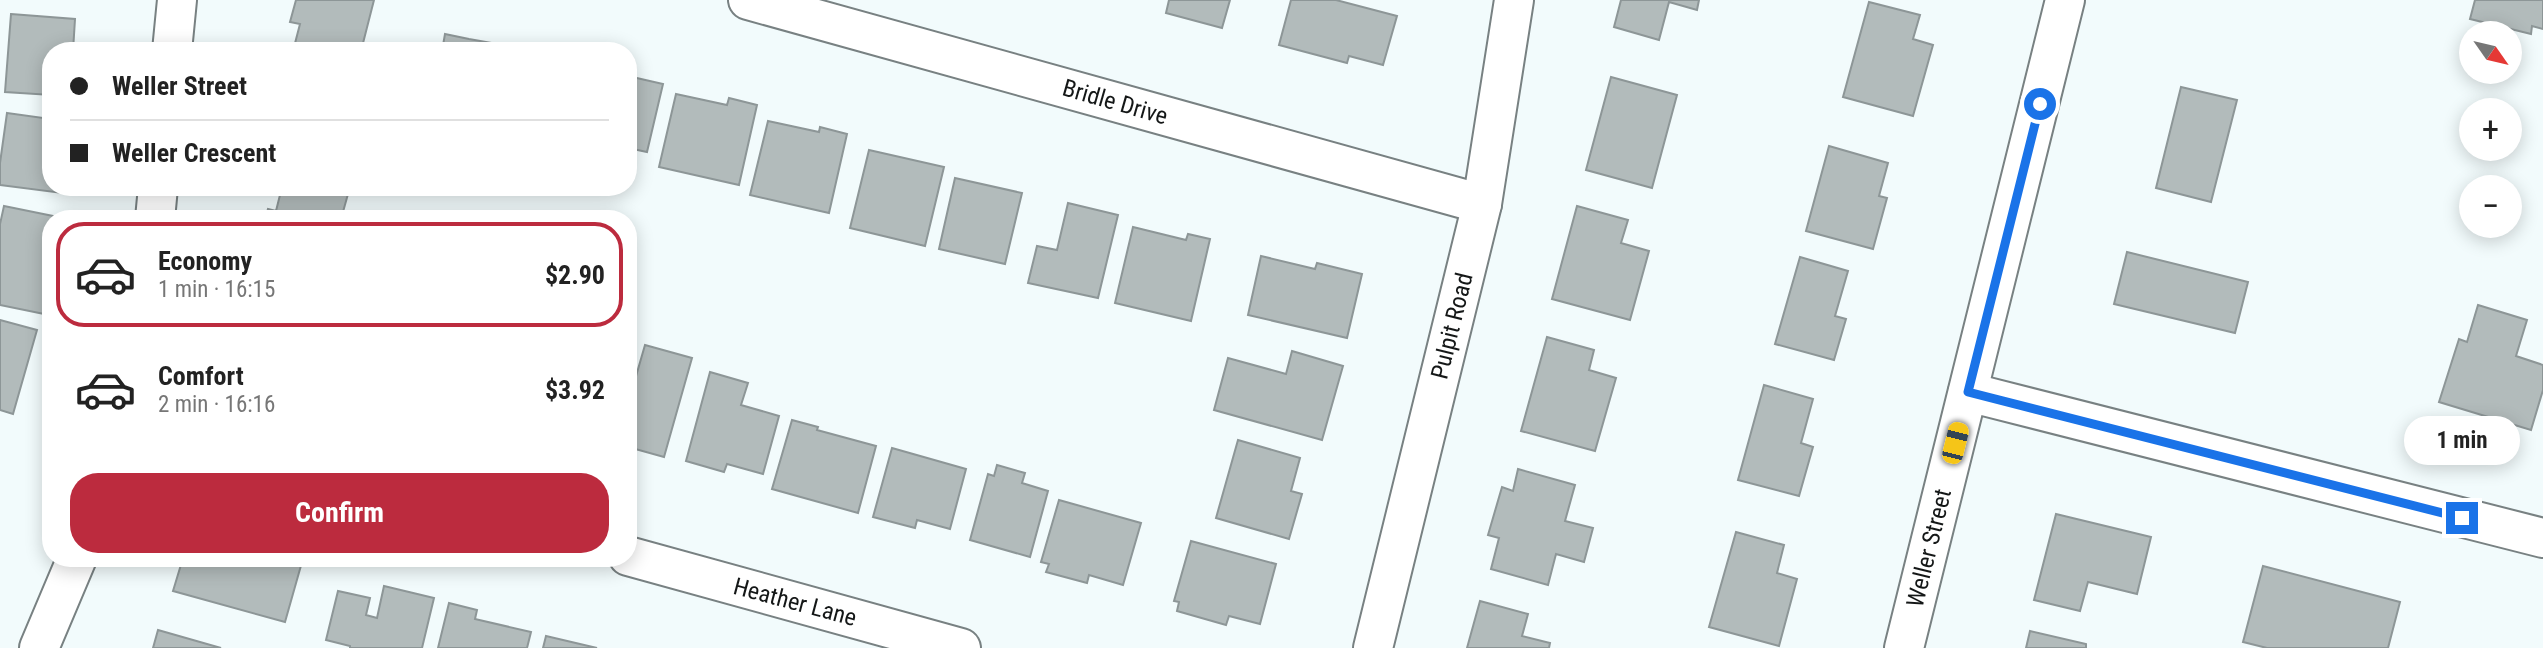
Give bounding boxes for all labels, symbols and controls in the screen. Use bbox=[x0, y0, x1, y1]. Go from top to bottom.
north arrow bbox=[2459, 21, 2522, 84]
map controls bbox=[2459, 21, 2522, 238]
text: Weller Street bbox=[112, 71, 247, 101]
street label: Bridle Drive bbox=[1059, 74, 1171, 130]
route start bbox=[2024, 88, 2056, 120]
button: + bbox=[2459, 98, 2522, 161]
text: Weller Crescent bbox=[112, 138, 276, 168]
button: − bbox=[2459, 175, 2522, 238]
icon: car bbox=[74, 243, 137, 306]
text: Economy bbox=[158, 246, 252, 276]
text: $2.90 bbox=[545, 260, 605, 290]
street label: Pulpit Road bbox=[1425, 270, 1479, 382]
text: 1 min · 16:15 bbox=[158, 276, 275, 303]
icon: car bbox=[74, 358, 137, 421]
text: Comfort bbox=[158, 361, 244, 391]
text: $3.92 bbox=[545, 375, 605, 405]
text: 2 min · 16:16 bbox=[158, 391, 275, 418]
callout: 1 min bbox=[2404, 416, 2520, 466]
car bbox=[1940, 420, 1971, 466]
text: 1 min bbox=[2436, 427, 2488, 454]
button: Confirm bbox=[70, 473, 609, 553]
street label: Weller Street bbox=[1901, 486, 1957, 610]
route end bbox=[2446, 502, 2478, 534]
street label: Heather Lane bbox=[730, 572, 860, 632]

